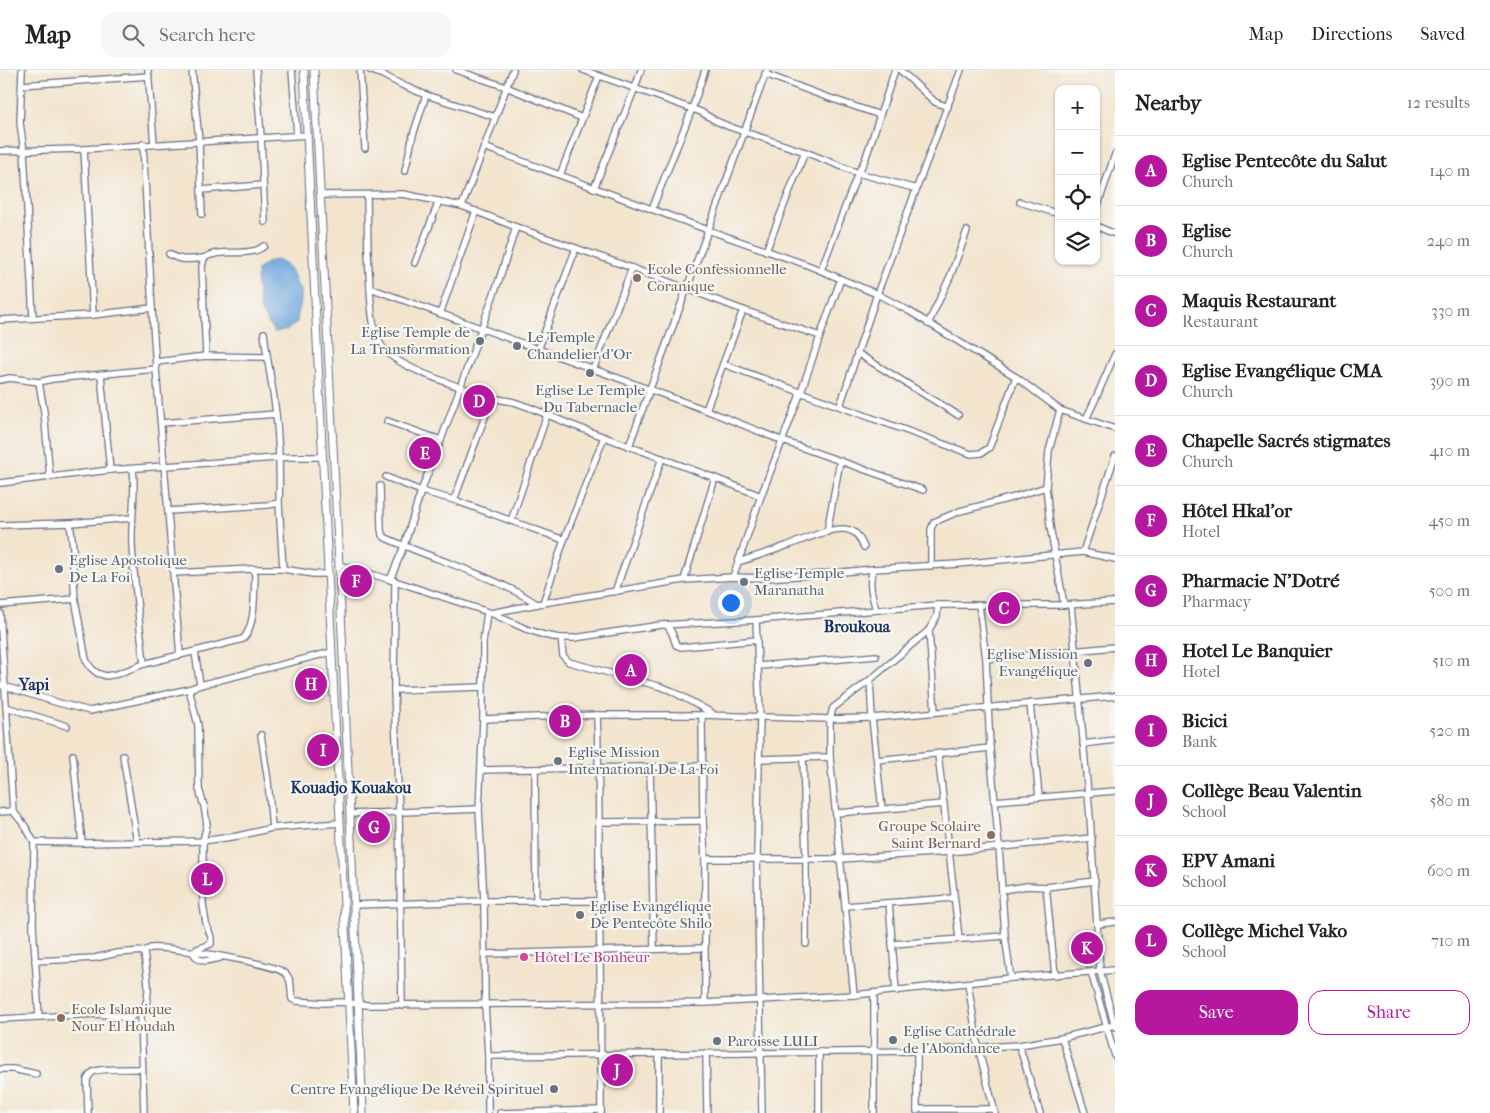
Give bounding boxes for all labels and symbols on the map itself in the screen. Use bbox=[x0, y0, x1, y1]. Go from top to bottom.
place label: Ecole Confessionnelle Coranique bbox=[647, 260, 787, 295]
marker: Ecole Confessionnelle Coranique bbox=[631, 272, 643, 284]
place label: Eglise Temple de La Transformation bbox=[350, 323, 471, 358]
place label: Le Temple Chandelier d'Or bbox=[527, 328, 632, 363]
marker: Eglise Temple de La Transformation bbox=[474, 335, 486, 347]
marker: Le Temple Chandelier d'Or bbox=[511, 340, 523, 352]
marker: Eglise Le Temple Du Tabernacle bbox=[584, 367, 596, 379]
place label: Eglise Le Temple Du Tabernacle bbox=[535, 381, 646, 416]
pin: D bbox=[463, 382, 495, 420]
pin: E bbox=[409, 434, 441, 472]
place label: Eglise Apostolique De La Foi bbox=[69, 551, 187, 586]
pin: F bbox=[340, 562, 372, 600]
marker: Eglise Apostolique De La Foi bbox=[53, 563, 65, 575]
place label: Eglise Temple Maranatha bbox=[754, 564, 845, 599]
marker: Eglise Temple Maranatha bbox=[738, 576, 750, 588]
pin: C bbox=[988, 589, 1020, 627]
your location bbox=[718, 590, 744, 616]
district label: Broukoua bbox=[824, 617, 891, 636]
place label: Eglise Mission Evangélique bbox=[986, 645, 1079, 680]
pin: A bbox=[615, 651, 647, 689]
marker: Eglise Mission Evangélique bbox=[1082, 657, 1094, 669]
pin: H bbox=[295, 665, 327, 703]
district label: Yapi bbox=[18, 675, 49, 695]
pin: B bbox=[549, 702, 581, 740]
pin: I bbox=[307, 731, 339, 769]
place label: Eglise Mission International De La Foi bbox=[568, 743, 719, 778]
marker: Eglise Mission International De La Foi bbox=[552, 755, 564, 767]
district label: Kouadjo Kouakou bbox=[291, 778, 412, 797]
pin: G bbox=[358, 808, 390, 846]
place label: Groupe Scolaire Saint Bernard bbox=[878, 817, 982, 852]
marker: Groupe Scolaire Saint Bernard bbox=[985, 829, 997, 841]
pin: L bbox=[191, 860, 223, 898]
place label: Eglise Evangélique De Pentecôte Shilo bbox=[590, 897, 712, 932]
marker: Eglise Evangélique De Pentecôte Shilo bbox=[574, 909, 586, 921]
pin: K bbox=[1071, 929, 1103, 967]
place label: Hôtel Le Bonheur bbox=[534, 948, 650, 966]
marker: Hôtel Le Bonheur bbox=[518, 951, 530, 963]
place label: Ecole Islamique Nour El Houdah bbox=[71, 1000, 176, 1035]
marker: Ecole Islamique Nour El Houdah bbox=[55, 1012, 67, 1024]
place label: Eglise Cathédrale de l'Abondance bbox=[903, 1022, 1017, 1057]
place label: Paroisse LULI bbox=[727, 1032, 818, 1050]
marker: Eglise Cathédrale de l'Abondance bbox=[887, 1034, 899, 1046]
marker: Paroisse LULI bbox=[711, 1035, 723, 1047]
pin: J bbox=[601, 1051, 633, 1089]
place label: Centre Evangélique De Réveil Spirituel bbox=[290, 1080, 544, 1098]
marker: Centre Evangélique De Réveil Spirituel bbox=[548, 1083, 560, 1095]

